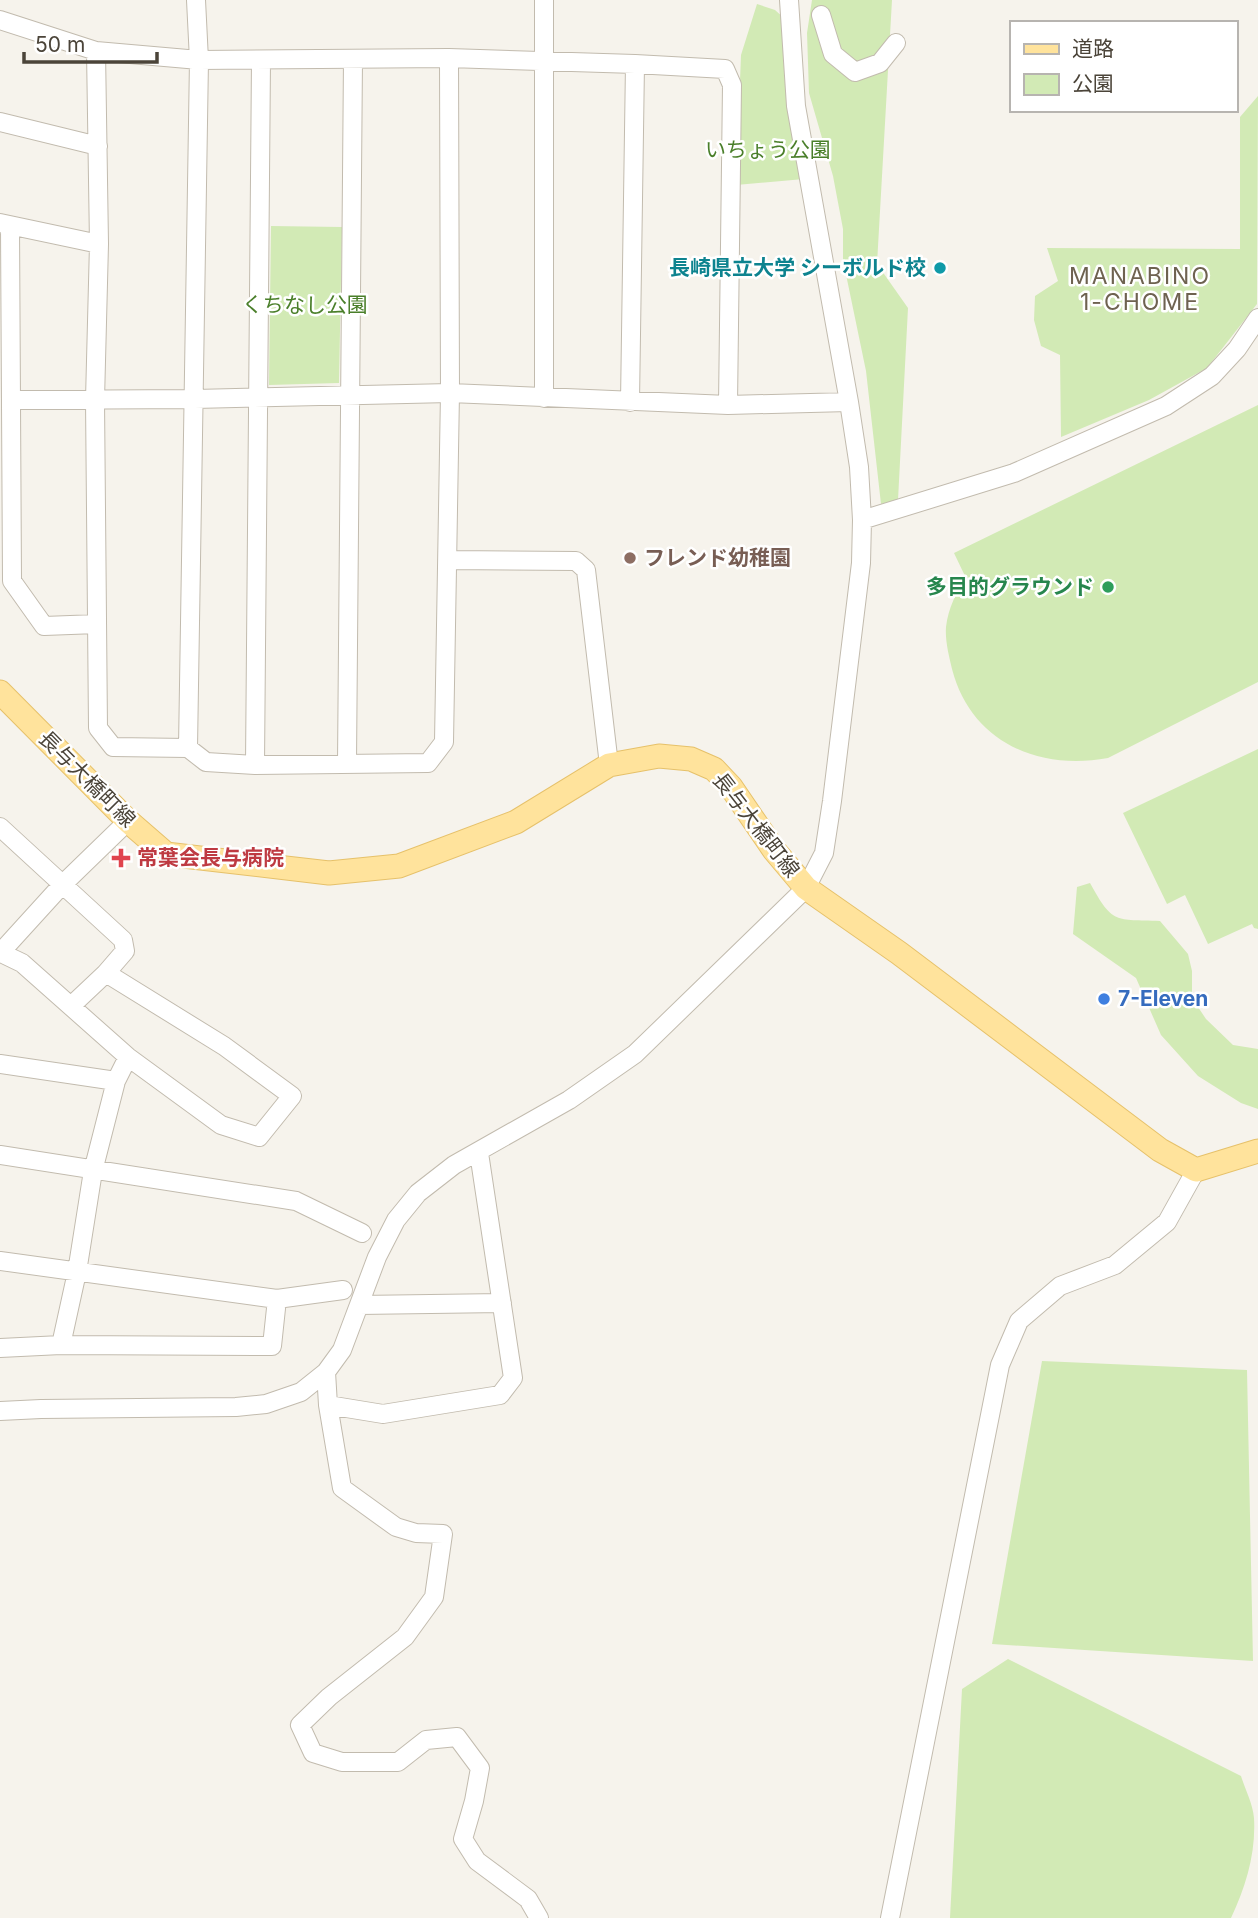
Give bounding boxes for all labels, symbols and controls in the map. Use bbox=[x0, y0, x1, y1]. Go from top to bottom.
scale bar bbox=[24, 21, 158, 65]
legend bbox=[1010, 21, 1237, 112]
text: 50 m bbox=[35, 32, 85, 57]
text: 道路 bbox=[1072, 36, 1114, 61]
text: 公園 bbox=[1072, 71, 1114, 96]
park label: いちょう公園 bbox=[705, 137, 831, 162]
place label: 長崎県立大学 シーボルド校 bbox=[669, 255, 926, 280]
marker: 長崎県立大学 シーボルド校 bbox=[932, 260, 948, 276]
district label: MANABINO 1-CHOME bbox=[1069, 262, 1211, 316]
park label: くちなし公園 bbox=[242, 292, 368, 317]
place label: フレンド幼稚園 bbox=[644, 545, 791, 570]
marker: フレンド幼稚園 bbox=[622, 550, 638, 566]
place label: 多目的グラウンド bbox=[926, 574, 1094, 599]
marker: 多目的グラウンド bbox=[1100, 579, 1116, 595]
street label: 長与大橋町線 bbox=[34, 725, 141, 832]
street label: 長与大橋町線 bbox=[708, 767, 805, 882]
place label: 常葉会長与病院 bbox=[137, 845, 284, 870]
marker: 常葉会長与病院 bbox=[111, 848, 131, 868]
place label: 7-Eleven bbox=[1118, 986, 1208, 1011]
marker: 7-Eleven bbox=[1096, 991, 1112, 1007]

